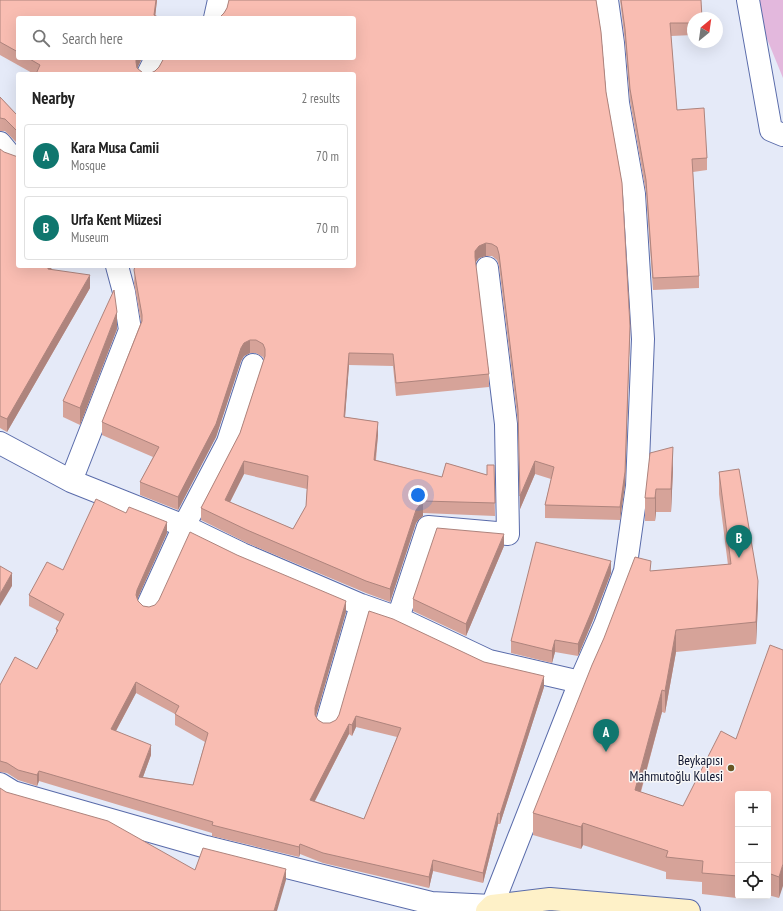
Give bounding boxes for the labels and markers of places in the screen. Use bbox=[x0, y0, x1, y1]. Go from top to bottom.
pin: B bbox=[726, 525, 752, 558]
pin: A bbox=[593, 719, 619, 752]
place label: Beykapısı Mahmutoğlu Kulesi bbox=[629, 751, 723, 785]
marker: Beykapısı Mahmutoğlu Kulesi bbox=[726, 763, 736, 773]

